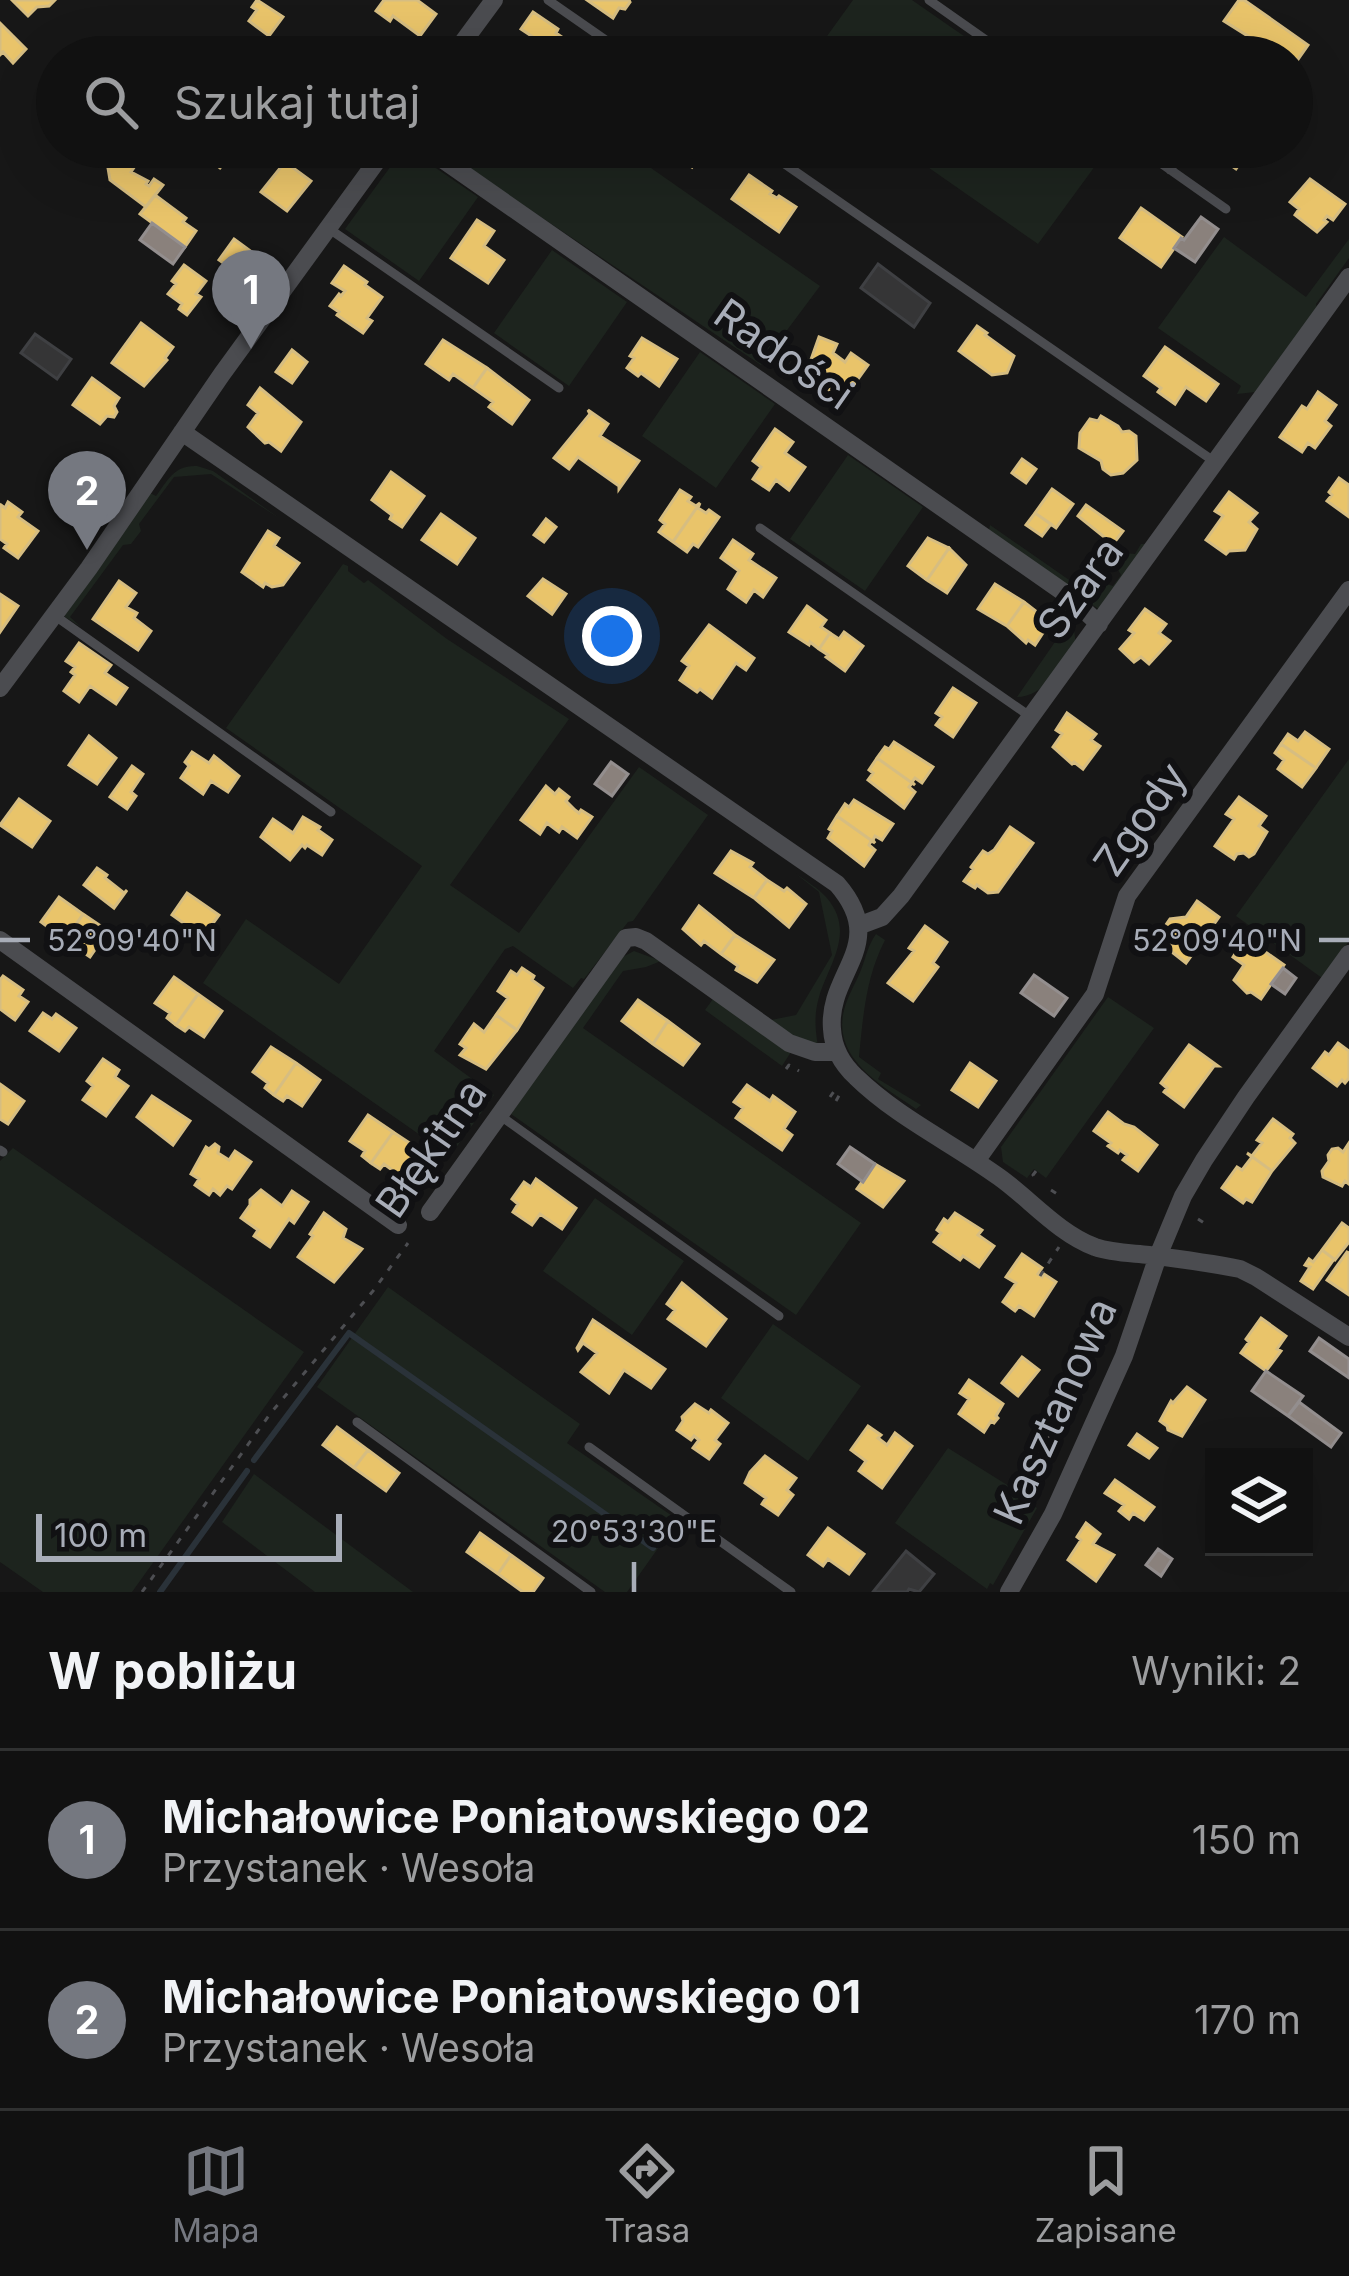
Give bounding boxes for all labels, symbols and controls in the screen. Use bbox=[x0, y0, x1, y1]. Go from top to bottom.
search box bbox=[36, 36, 1313, 168]
icon: search bbox=[78, 69, 144, 135]
text: Szukaj tutaj bbox=[174, 75, 420, 130]
pin: 1 bbox=[212, 250, 290, 349]
street label: Radości bbox=[705, 287, 863, 420]
pin: 2 bbox=[48, 451, 126, 550]
street label: Szara bbox=[1026, 527, 1133, 648]
your location bbox=[582, 606, 642, 666]
street label: Zgody bbox=[1082, 752, 1197, 885]
text: 52°09'40"N bbox=[47, 922, 217, 958]
text: 52°09'40"N bbox=[1132, 922, 1302, 958]
street label: Błękitna bbox=[365, 1069, 497, 1227]
street label: Kasztanowa bbox=[982, 1290, 1127, 1532]
map controls bbox=[1205, 1448, 1313, 1556]
button: layers bbox=[1205, 1448, 1313, 1556]
scale bar bbox=[36, 1508, 342, 1561]
text: 20°53'30"E bbox=[551, 1513, 717, 1549]
text: 100 m bbox=[54, 1515, 147, 1555]
text: W pobliżu bbox=[48, 1640, 297, 1701]
text: Wyniki: 2 bbox=[1131, 1647, 1301, 1694]
text: Michałowice Poniatowskiego 02 bbox=[162, 1789, 870, 1844]
text: 1 bbox=[79, 1816, 95, 1863]
text: 150 m bbox=[1192, 1816, 1301, 1863]
text: Przystanek · Wesoła bbox=[162, 1844, 535, 1891]
text: Michałowice Poniatowskiego 01 bbox=[162, 1969, 861, 2024]
text: 2 bbox=[75, 1996, 99, 2043]
text: 170 m bbox=[1194, 1996, 1301, 2043]
text: Przystanek · Wesoła bbox=[162, 2024, 535, 2071]
tab: Mapa bbox=[172, 2138, 260, 2250]
tab: Trasa bbox=[604, 2138, 690, 2250]
tab: Zapisane bbox=[1035, 2138, 1177, 2250]

